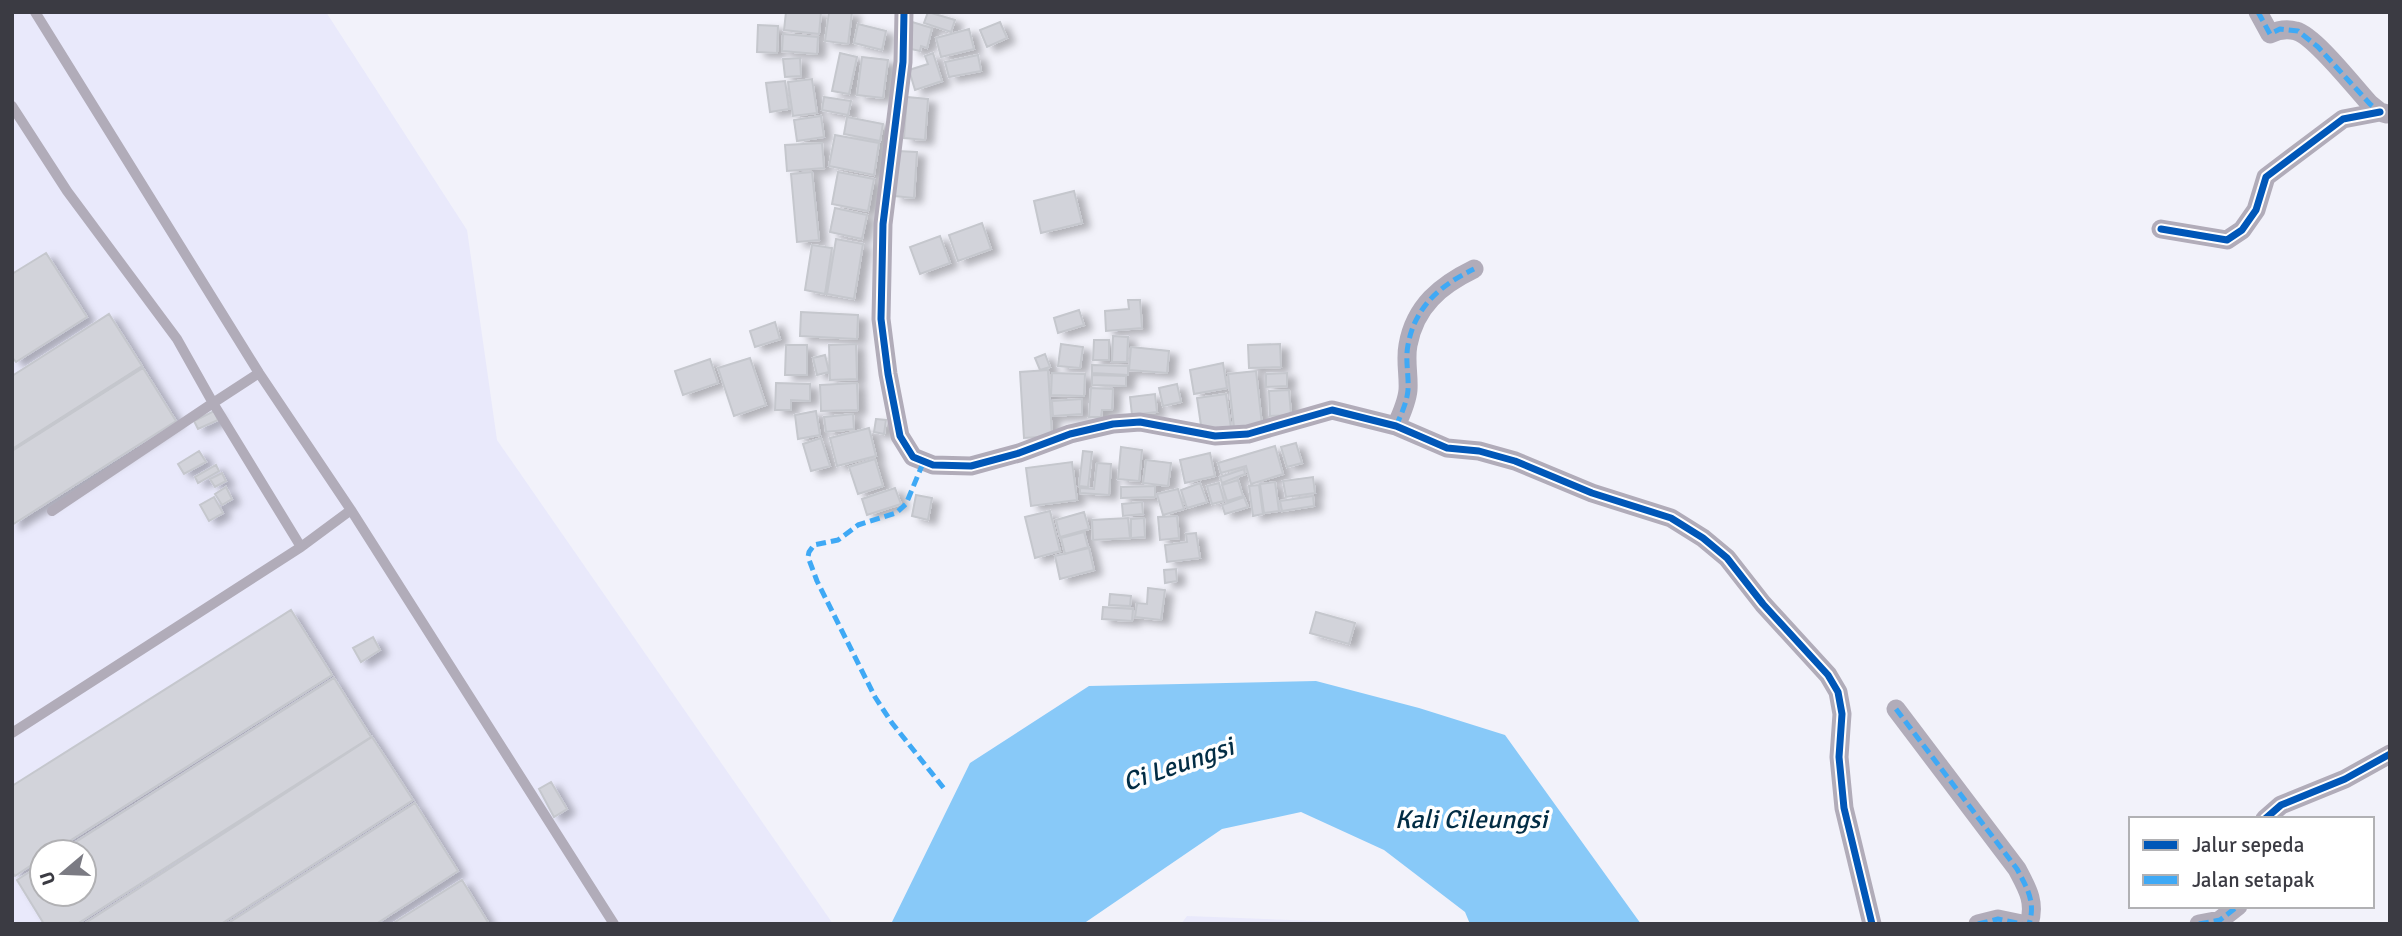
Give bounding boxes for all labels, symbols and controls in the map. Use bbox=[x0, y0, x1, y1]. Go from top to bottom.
water label: Ci Leungsi bbox=[1119, 730, 1241, 799]
water label: Kali Cileungsi bbox=[1395, 804, 1550, 836]
legend bbox=[2129, 817, 2374, 908]
text: Jalur sepeda bbox=[2192, 832, 2304, 858]
north arrow bbox=[28, 838, 98, 908]
text: Jalan setapak bbox=[2192, 867, 2315, 893]
text: U bbox=[34, 868, 61, 888]

